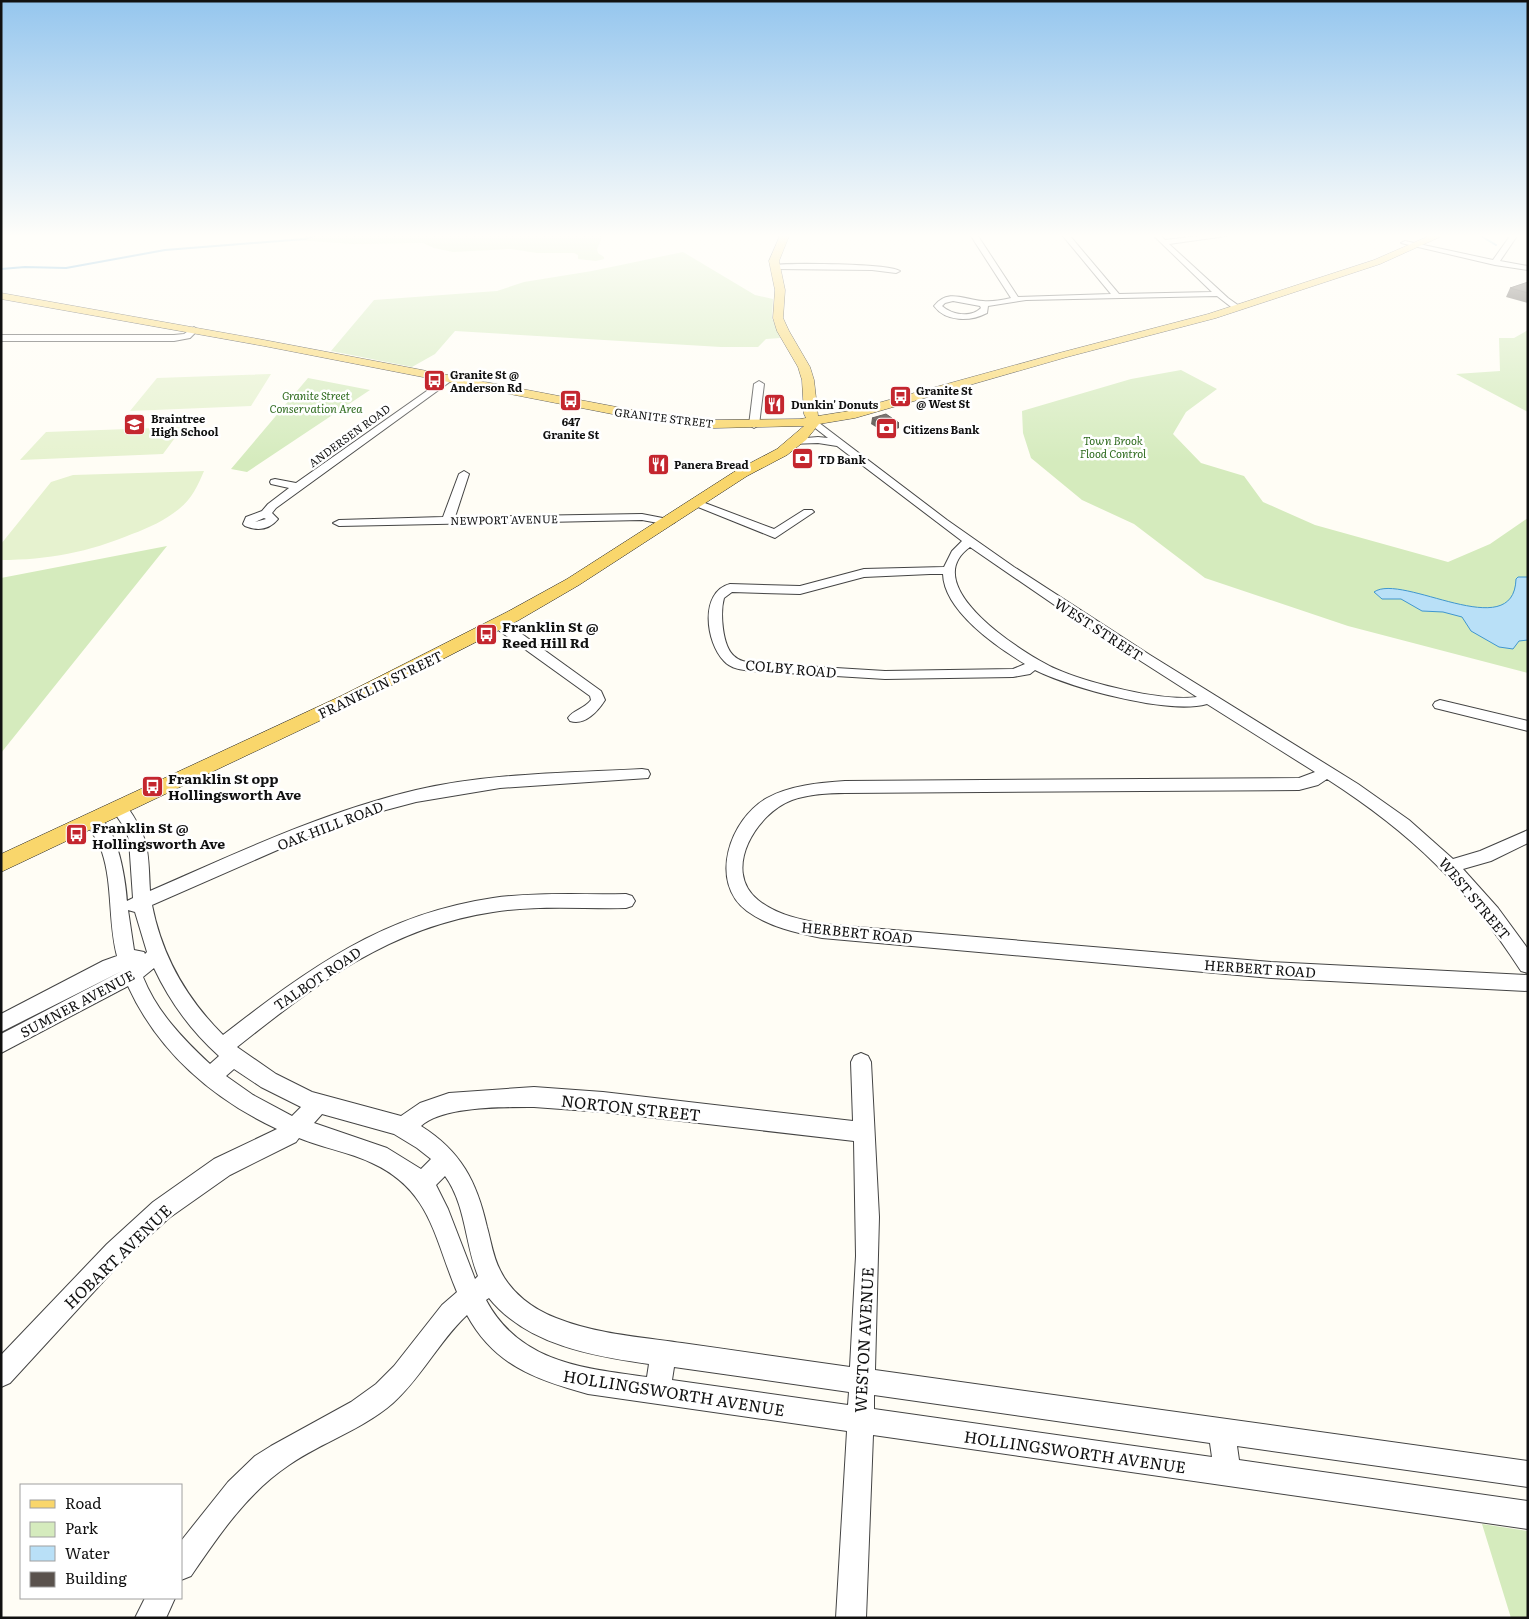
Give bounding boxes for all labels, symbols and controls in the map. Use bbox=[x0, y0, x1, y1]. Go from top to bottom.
place label: Granite St @ Anderson Rd bbox=[450, 366, 522, 395]
bus stop icon: Granite St @ Anderson Rd bbox=[422, 368, 446, 392]
place label: Granite St @ West St bbox=[916, 382, 973, 411]
bus stop icon: Granite St @ West St bbox=[888, 384, 912, 408]
park label: Granite Street Conservation Area bbox=[270, 387, 363, 416]
bus stop icon: 647 Granite St bbox=[559, 388, 583, 412]
restaurant icon: Dunkin' Donuts bbox=[763, 392, 787, 416]
place label: Dunkin' Donuts bbox=[791, 396, 879, 412]
street label: ANDERSEN ROAD bbox=[305, 400, 393, 470]
street label: GRANITE STREET bbox=[614, 403, 714, 431]
place label: Braintree High School bbox=[151, 410, 219, 439]
school or university icon: Braintree High School bbox=[123, 412, 147, 436]
place label: 647 Granite St bbox=[543, 413, 599, 442]
bank icon: Citizens Bank bbox=[875, 417, 899, 441]
place label: Citizens Bank bbox=[903, 421, 980, 437]
park label: Town Brook Flood Control bbox=[1080, 432, 1147, 461]
bank icon: TD Bank bbox=[790, 447, 814, 471]
place label: TD Bank bbox=[818, 451, 866, 467]
restaurant icon: Panera Bread bbox=[646, 452, 670, 476]
place label: Panera Bread bbox=[674, 456, 749, 472]
street label: NEWPORT AVENUE bbox=[450, 510, 558, 528]
street label: WEST STREET bbox=[1051, 593, 1147, 665]
place label: Franklin St @ Reed Hill Rd bbox=[502, 616, 599, 652]
bus stop icon: Franklin St @ Reed Hill Rd bbox=[474, 622, 498, 646]
street label: FRANKLIN STREET bbox=[314, 645, 446, 723]
street label: COLBY ROAD bbox=[745, 654, 838, 682]
place label: Franklin St opp Hollingsworth Ave bbox=[168, 768, 301, 804]
bus stop icon: Franklin St opp Hollingsworth Ave bbox=[140, 774, 164, 798]
street label: OAK HILL ROAD bbox=[274, 795, 386, 854]
place label: Franklin St @ Hollingsworth Ave bbox=[92, 817, 225, 853]
bus stop icon: Franklin St @ Hollingsworth Ave bbox=[64, 823, 88, 847]
street label: WEST STREET bbox=[1435, 853, 1515, 943]
street label: HERBERT ROAD bbox=[800, 916, 914, 948]
street label: TALBOT ROAD bbox=[269, 941, 365, 1015]
street label: HERBERT ROAD bbox=[1204, 954, 1317, 982]
street label: SUMNER AVENUE bbox=[16, 964, 138, 1042]
street label: NORTON STREET bbox=[560, 1088, 702, 1126]
street label: HOBART AVENUE bbox=[58, 1198, 176, 1314]
street label: WESTON AVENUE bbox=[847, 1267, 879, 1413]
street label: HOLLINGSWORTH AVENUE bbox=[562, 1363, 786, 1421]
street label: HOLLINGSWORTH AVENUE bbox=[962, 1424, 1188, 1478]
legend bbox=[20, 1484, 182, 1599]
text: Road bbox=[65, 1491, 101, 1514]
text: Park bbox=[65, 1516, 99, 1539]
text: Water bbox=[65, 1541, 110, 1564]
text: Building bbox=[65, 1566, 127, 1589]

